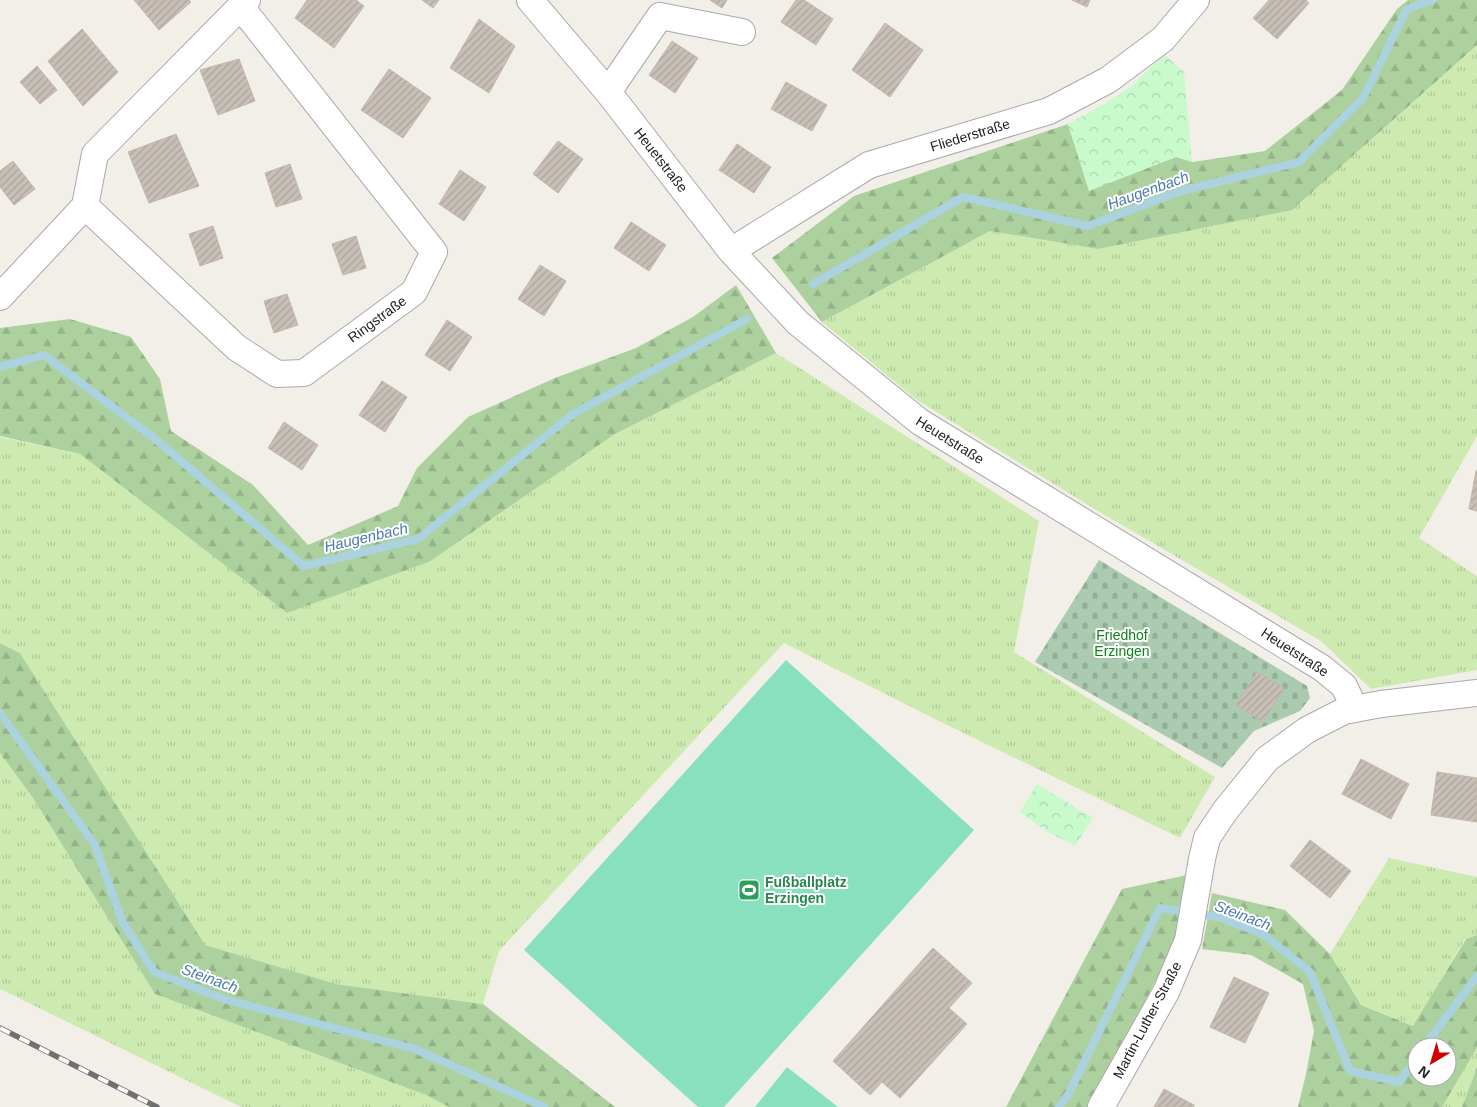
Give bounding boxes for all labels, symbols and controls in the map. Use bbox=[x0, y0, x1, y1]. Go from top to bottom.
street label: Fliederstraße bbox=[928, 115, 1012, 155]
street label: Heuetstraße bbox=[631, 125, 691, 195]
water label: Haugenbach bbox=[1105, 167, 1191, 213]
street label: Ringstraße bbox=[345, 292, 410, 346]
street label: Heuetstraße bbox=[913, 413, 987, 467]
water label: Haugenbach bbox=[323, 519, 409, 555]
street label: Heuetstraße bbox=[1258, 624, 1332, 680]
park label: Friedhof Erzingen bbox=[1094, 627, 1150, 659]
place label: Fußballplatz Erzingen bbox=[765, 874, 847, 906]
sports icon: Fußballplatz Erzingen bbox=[737, 878, 761, 902]
water label: Steinach bbox=[1213, 897, 1273, 933]
street label: Martin-Luther-Straße bbox=[1109, 959, 1185, 1081]
water label: Steinach bbox=[180, 960, 240, 996]
north arrow bbox=[1407, 1037, 1457, 1087]
text: N bbox=[1415, 1063, 1433, 1082]

